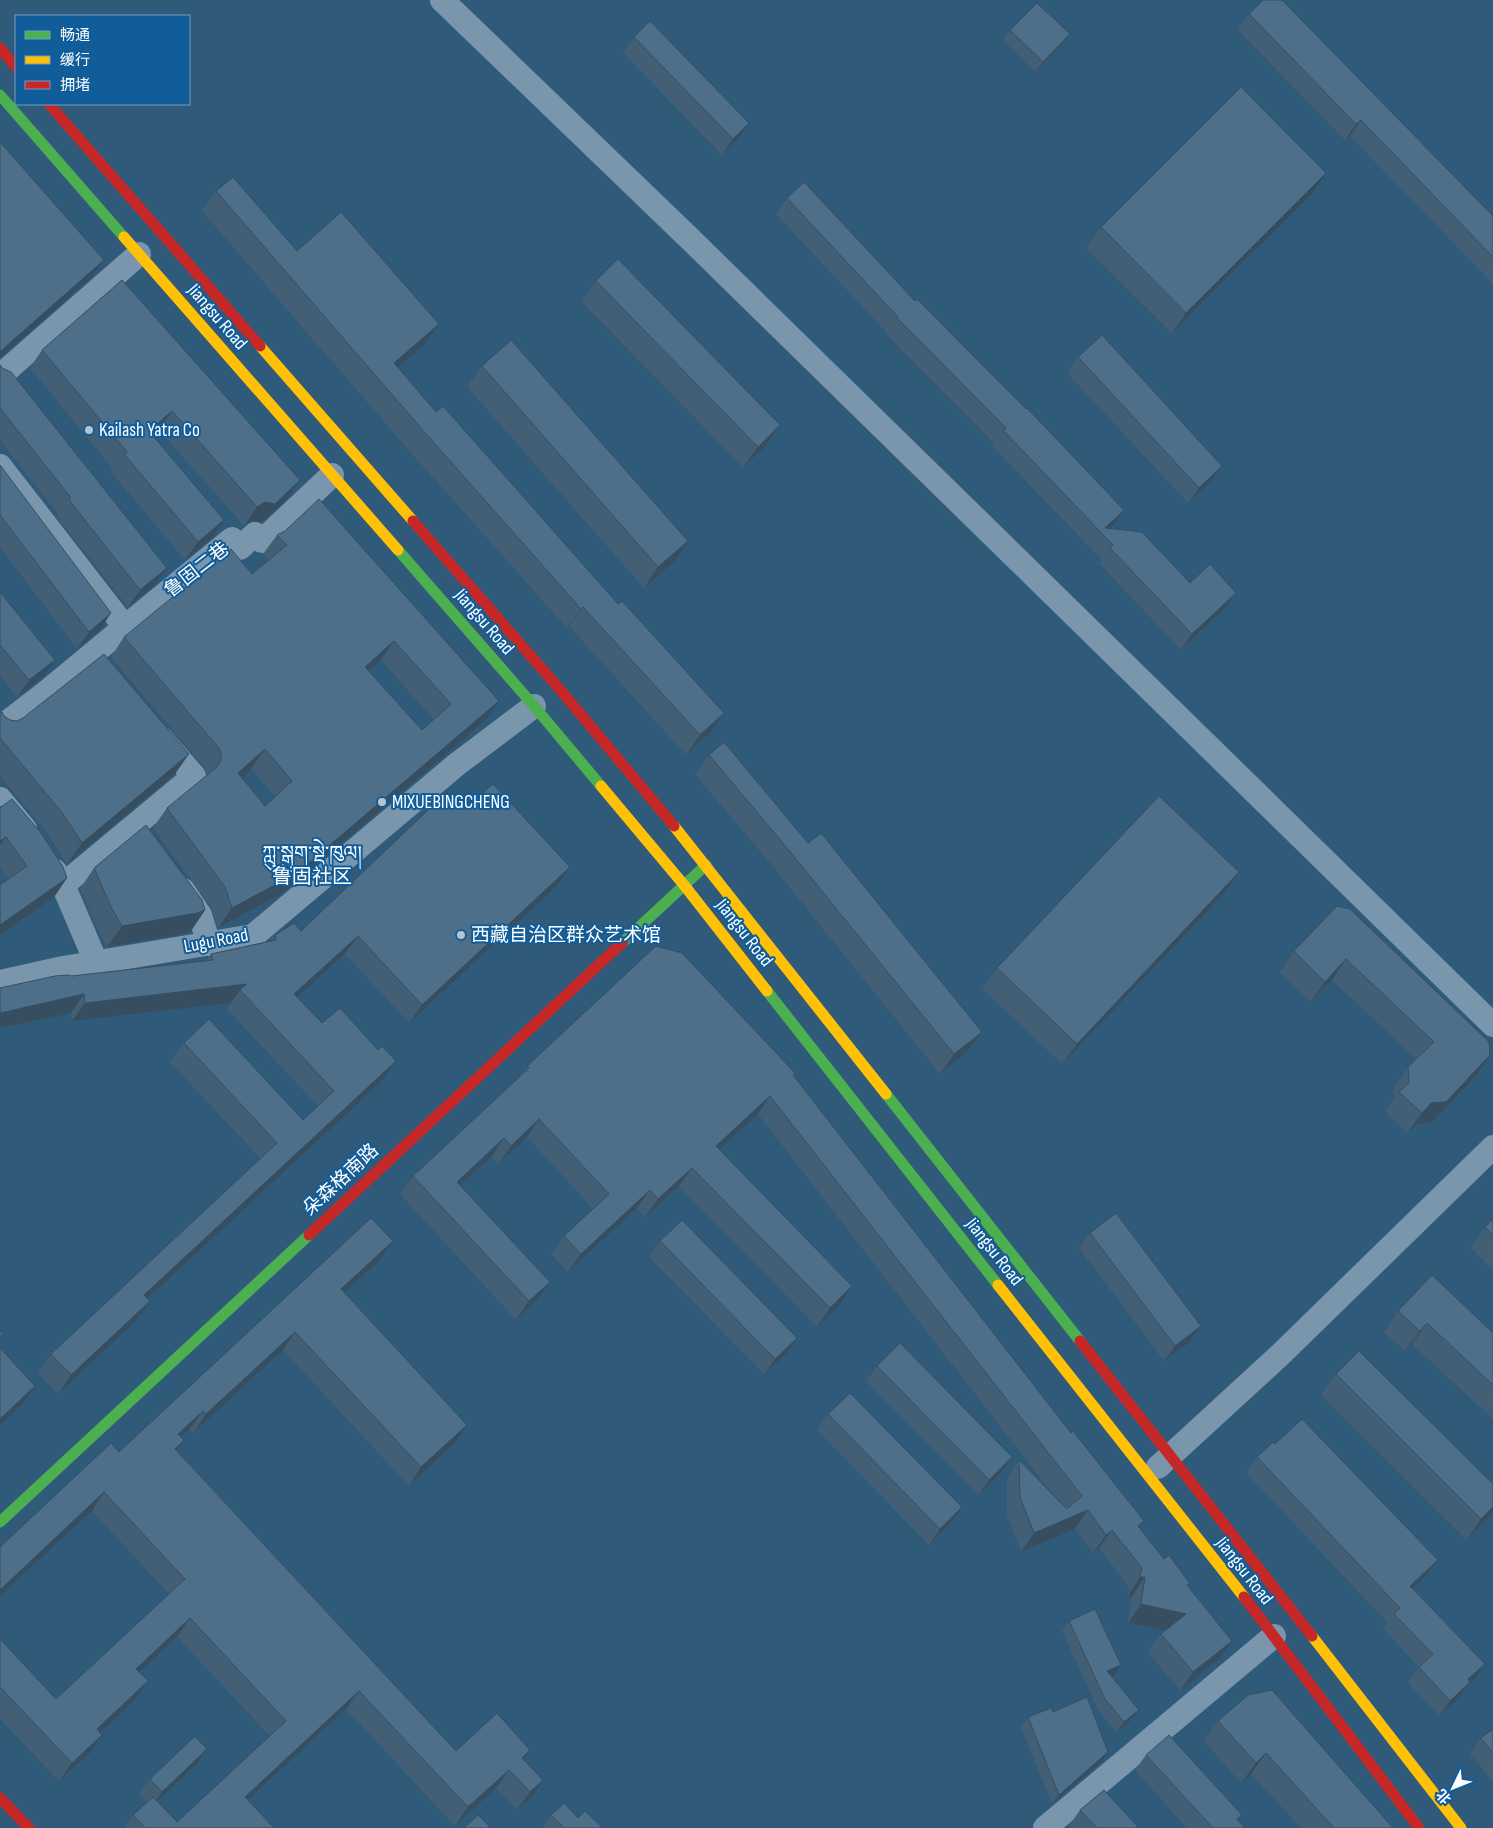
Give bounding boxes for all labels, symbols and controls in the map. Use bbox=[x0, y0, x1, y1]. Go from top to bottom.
legend bbox=[15, 15, 190, 105]
text: 畅通 bbox=[60, 26, 90, 45]
text: 缓行 bbox=[60, 51, 90, 70]
text: 拥堵 bbox=[60, 76, 90, 95]
street label: Jiangsu Road bbox=[181, 279, 252, 355]
place label: Kailash Yatra Co bbox=[99, 419, 200, 442]
marker: Kailash Yatra Co bbox=[83, 424, 95, 436]
street label: 鲁固二巷 bbox=[160, 538, 234, 602]
street label: Jiangsu Road bbox=[448, 584, 519, 660]
place label: MIXUEBINGCHENG bbox=[392, 791, 510, 814]
marker: MIXUEBINGCHENG bbox=[376, 796, 388, 808]
district label: ཀླུ་སྒུག་སྡེ་ཁུལ། 鲁固社区 bbox=[262, 838, 362, 889]
street label: Jiangsu Road bbox=[710, 894, 778, 972]
street label: Lugu Road bbox=[182, 923, 250, 959]
place label: 西藏自治区群众艺术馆 bbox=[471, 924, 661, 947]
marker: 西藏自治区群众艺术馆 bbox=[455, 929, 467, 941]
street label: 朵森格南路 bbox=[298, 1139, 384, 1221]
street label: Jiangsu Road bbox=[960, 1213, 1028, 1291]
street label: Jiangsu Road bbox=[1210, 1532, 1278, 1610]
north arrow bbox=[1428, 1763, 1478, 1813]
text: 北 bbox=[1433, 1786, 1455, 1807]

